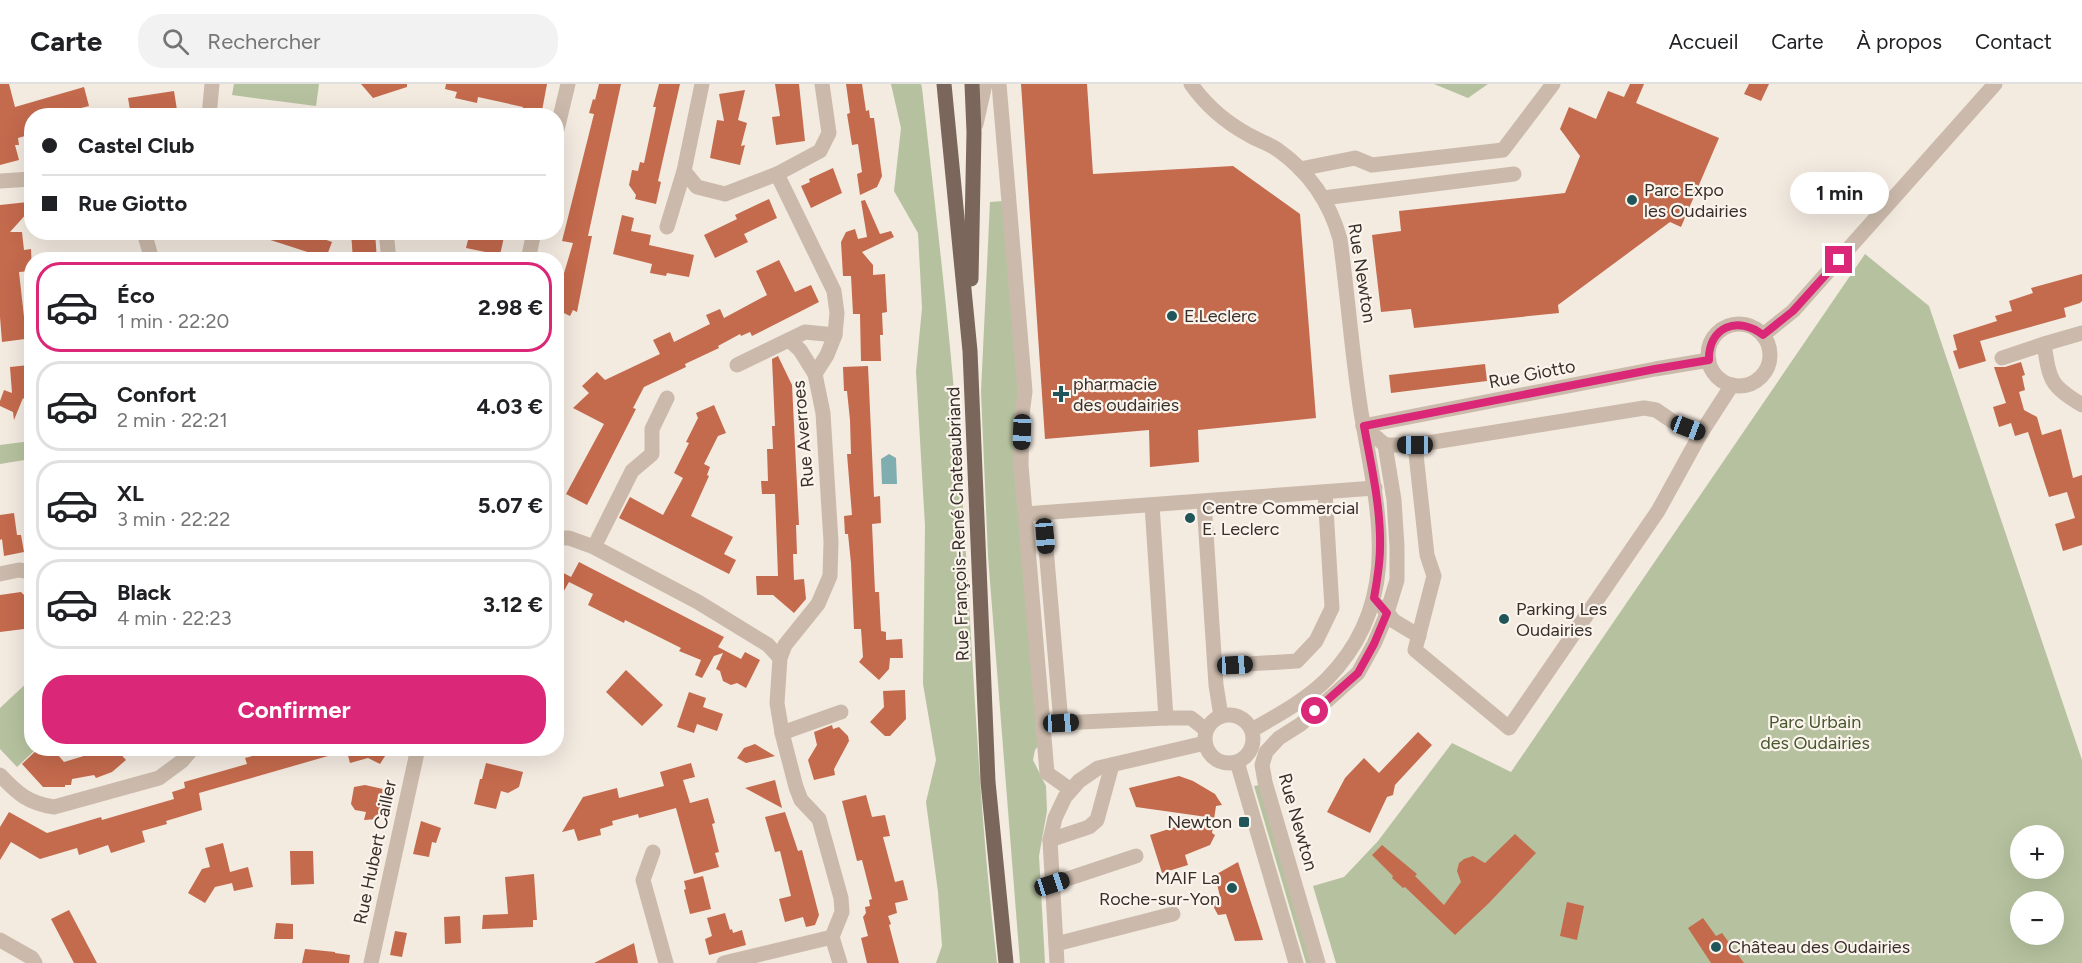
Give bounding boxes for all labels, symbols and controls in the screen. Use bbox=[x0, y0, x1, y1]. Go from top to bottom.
search box bbox=[138, 14, 558, 68]
text: Carte bbox=[30, 24, 102, 58]
icon: search bbox=[159, 25, 192, 58]
text: Rechercher bbox=[207, 28, 320, 55]
text: Accueil bbox=[1669, 29, 1738, 54]
text: Carte bbox=[1771, 29, 1824, 54]
text: À propos bbox=[1857, 29, 1942, 54]
text: Contact bbox=[1975, 29, 2052, 54]
text: Castel Club bbox=[78, 132, 194, 159]
callout: 1 min bbox=[1790, 173, 1888, 215]
place label: Parc Expo les Oudairies bbox=[1644, 179, 1747, 222]
text: 1 min bbox=[1816, 181, 1863, 205]
text: Rue Giotto bbox=[78, 190, 187, 217]
marker: Parc Expo les Oudairies bbox=[1625, 193, 1639, 207]
street label: Rue Newton bbox=[1343, 222, 1381, 324]
route end bbox=[1825, 246, 1852, 273]
icon: car bbox=[45, 280, 99, 334]
text: Éco bbox=[117, 282, 155, 309]
text: 2.98 € bbox=[478, 294, 543, 321]
place label: E.Leclerc bbox=[1184, 305, 1257, 327]
text: 1 min · 22:20 bbox=[117, 309, 229, 333]
marker: E.Leclerc bbox=[1165, 309, 1179, 323]
street label: Rue Giotto bbox=[1487, 355, 1577, 393]
place label: pharmacie des oudairies bbox=[1073, 373, 1179, 416]
icon: car bbox=[45, 379, 99, 433]
street label: Rue Averroes bbox=[787, 380, 819, 488]
text: Confort bbox=[117, 381, 197, 408]
street label: Rue François-René Chateaubriand bbox=[942, 386, 974, 662]
marker: pharmacie des oudairies bbox=[1054, 387, 1068, 401]
text: 4.03 € bbox=[477, 393, 543, 420]
text: 2 min · 22:21 bbox=[117, 408, 228, 432]
car bbox=[1668, 413, 1708, 443]
car bbox=[1012, 414, 1032, 450]
car bbox=[1397, 436, 1433, 454]
icon: car bbox=[45, 478, 99, 532]
text: XL bbox=[117, 480, 144, 507]
text: 5.07 € bbox=[478, 492, 543, 519]
place label: Centre Commercial E. Leclerc bbox=[1202, 497, 1359, 540]
text: 3 min · 22:22 bbox=[117, 507, 230, 531]
marker: Centre Commercial E. Leclerc bbox=[1183, 511, 1197, 525]
car bbox=[1034, 517, 1056, 555]
icon: car bbox=[45, 577, 99, 631]
text: Black bbox=[117, 579, 171, 606]
text: 3.12 € bbox=[483, 591, 543, 618]
place label: Parking Les Oudairies bbox=[1516, 598, 1607, 641]
text: 4 min · 22:23 bbox=[117, 606, 232, 630]
marker: Parking Les Oudairies bbox=[1497, 612, 1511, 626]
car bbox=[1217, 655, 1253, 675]
button: Confirmer bbox=[42, 675, 546, 744]
route start bbox=[1301, 697, 1328, 724]
park label: Parc Urbain des Oudairies bbox=[1760, 711, 1870, 754]
car bbox=[1043, 713, 1079, 733]
street label: Rue Newton bbox=[1274, 771, 1322, 873]
street label: Rue Hubert Cailler bbox=[349, 778, 401, 926]
place label: Newton bbox=[1167, 811, 1232, 833]
marker: Newton bbox=[1237, 815, 1251, 829]
map controls bbox=[2010, 825, 2064, 945]
button: + bbox=[2010, 825, 2064, 879]
place label: MAIF La Roche-sur-Yon bbox=[1099, 867, 1220, 910]
car bbox=[1032, 870, 1072, 898]
marker: MAIF La Roche-sur-Yon bbox=[1225, 881, 1239, 895]
button: − bbox=[2010, 891, 2064, 945]
place label: Château des Oudairies bbox=[1728, 936, 1910, 958]
marker: Château des Oudairies bbox=[1709, 940, 1723, 954]

